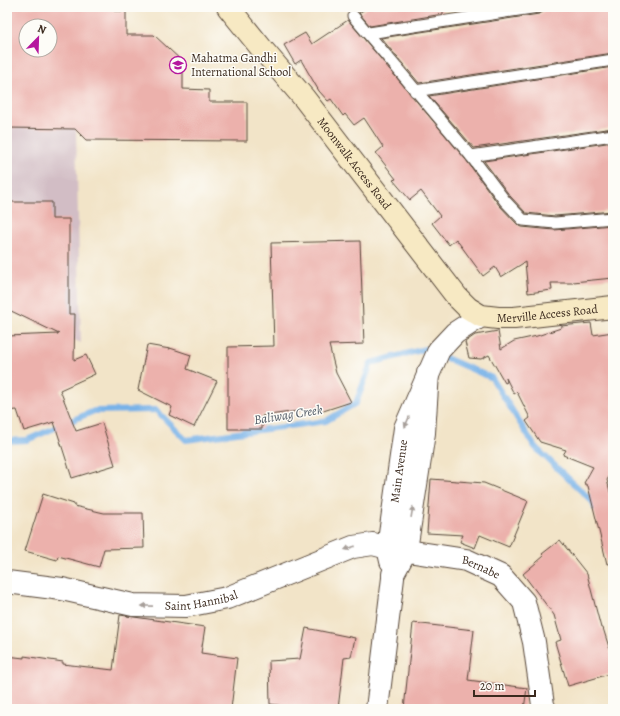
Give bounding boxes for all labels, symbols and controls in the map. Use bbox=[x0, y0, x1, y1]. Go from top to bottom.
north arrow bbox=[18, 18, 58, 58]
text: N bbox=[35, 21, 48, 38]
place label: Mahatma Gandhi International School bbox=[191, 50, 291, 80]
school or university icon: Mahatma Gandhi International School bbox=[168, 55, 188, 75]
street label: Moonwalk Access Road bbox=[314, 114, 395, 213]
street label: Merville Access Road bbox=[497, 301, 599, 326]
water label: Baliwag Creek bbox=[253, 401, 324, 428]
one-way arrow bbox=[404, 416, 410, 428]
street label: Main Avenue bbox=[386, 438, 411, 504]
one-way arrow bbox=[409, 506, 415, 518]
one-way arrow bbox=[344, 546, 356, 552]
street label: Bernabe bbox=[461, 551, 503, 583]
street label: Saint Hannibal bbox=[165, 587, 240, 614]
one-way arrow bbox=[141, 602, 153, 609]
scale bar bbox=[474, 672, 535, 698]
text: 20 m bbox=[480, 678, 504, 694]

